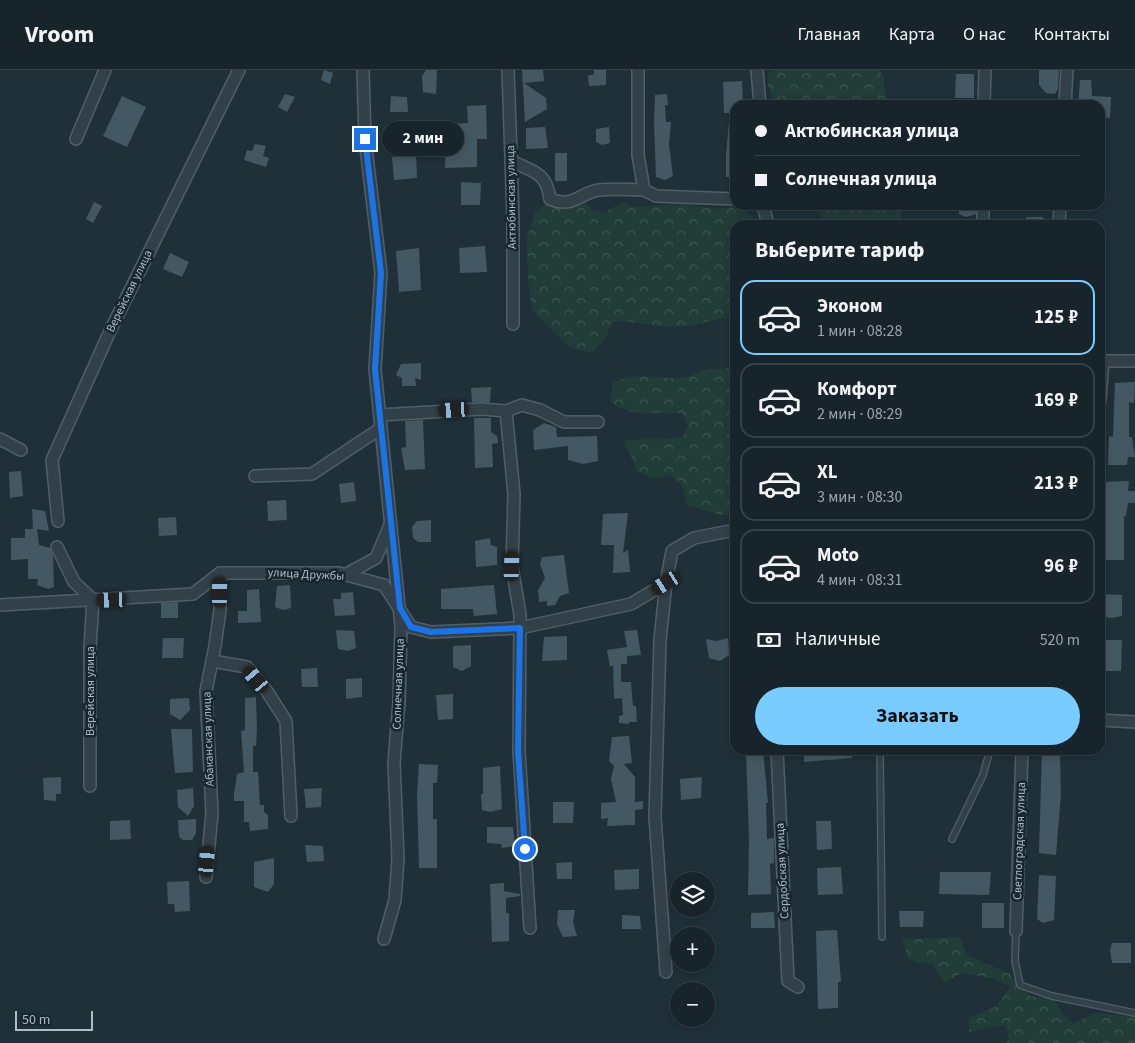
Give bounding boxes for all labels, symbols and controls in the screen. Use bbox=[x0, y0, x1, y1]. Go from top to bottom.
text: Vroom bbox=[25, 17, 94, 52]
text: Главная bbox=[798, 22, 861, 47]
text: Карта bbox=[889, 22, 935, 47]
text: О нас bbox=[963, 22, 1006, 47]
text: Контакты bbox=[1034, 22, 1110, 47]
text: Актюбинская улица bbox=[785, 118, 959, 145]
callout: 2 мин bbox=[382, 122, 465, 156]
text: 2 мин bbox=[403, 127, 443, 149]
route end bbox=[354, 128, 376, 150]
street label: Актюбинская улица bbox=[502, 145, 521, 249]
text: Солнечная улица bbox=[785, 166, 937, 193]
text: Выберите тариф bbox=[755, 234, 925, 266]
street label: Верейская улица bbox=[102, 247, 157, 335]
text: Эконом bbox=[817, 293, 883, 320]
icon: car bbox=[757, 295, 802, 340]
text: 125 ₽ bbox=[1034, 304, 1078, 331]
text: 1 мин · 08:28 bbox=[817, 320, 903, 342]
text: Комфорт bbox=[817, 376, 897, 403]
icon: car bbox=[757, 378, 802, 423]
text: 169 ₽ bbox=[1034, 387, 1078, 414]
car bbox=[438, 402, 469, 418]
text: 2 мин · 08:29 bbox=[817, 403, 903, 425]
text: XL bbox=[817, 459, 838, 486]
icon: car bbox=[757, 461, 802, 506]
text: 213 ₽ bbox=[1034, 470, 1078, 497]
text: 3 мин · 08:30 bbox=[817, 486, 903, 508]
text: Moto bbox=[817, 542, 859, 569]
icon: car bbox=[757, 544, 802, 589]
car bbox=[503, 551, 520, 581]
text: 96 ₽ bbox=[1044, 553, 1078, 580]
street label: улица Дружбы bbox=[267, 564, 345, 585]
car bbox=[649, 569, 682, 597]
text: 4 мин · 08:31 bbox=[817, 569, 903, 591]
car bbox=[212, 577, 227, 607]
car bbox=[96, 592, 127, 608]
icon: cash bbox=[755, 626, 783, 654]
text: Наличные bbox=[795, 626, 880, 653]
text: 520 m bbox=[1040, 629, 1080, 651]
street label: Солнечная улица bbox=[388, 638, 409, 730]
street label: Верейская улица bbox=[82, 646, 99, 736]
car bbox=[240, 663, 271, 695]
button: Заказать bbox=[755, 687, 1080, 745]
street label: Абаканская улица bbox=[198, 691, 219, 787]
street label: Светлоградская улица bbox=[1009, 782, 1030, 900]
street label: Сердобская улица bbox=[771, 822, 794, 919]
route start bbox=[514, 838, 536, 860]
car bbox=[198, 845, 215, 877]
map controls bbox=[670, 872, 715, 1027]
button: layers bbox=[670, 872, 715, 917]
button: + bbox=[670, 927, 715, 972]
button: − bbox=[670, 982, 715, 1027]
scale bar bbox=[15, 1008, 92, 1031]
text: 50 m bbox=[22, 1010, 50, 1030]

